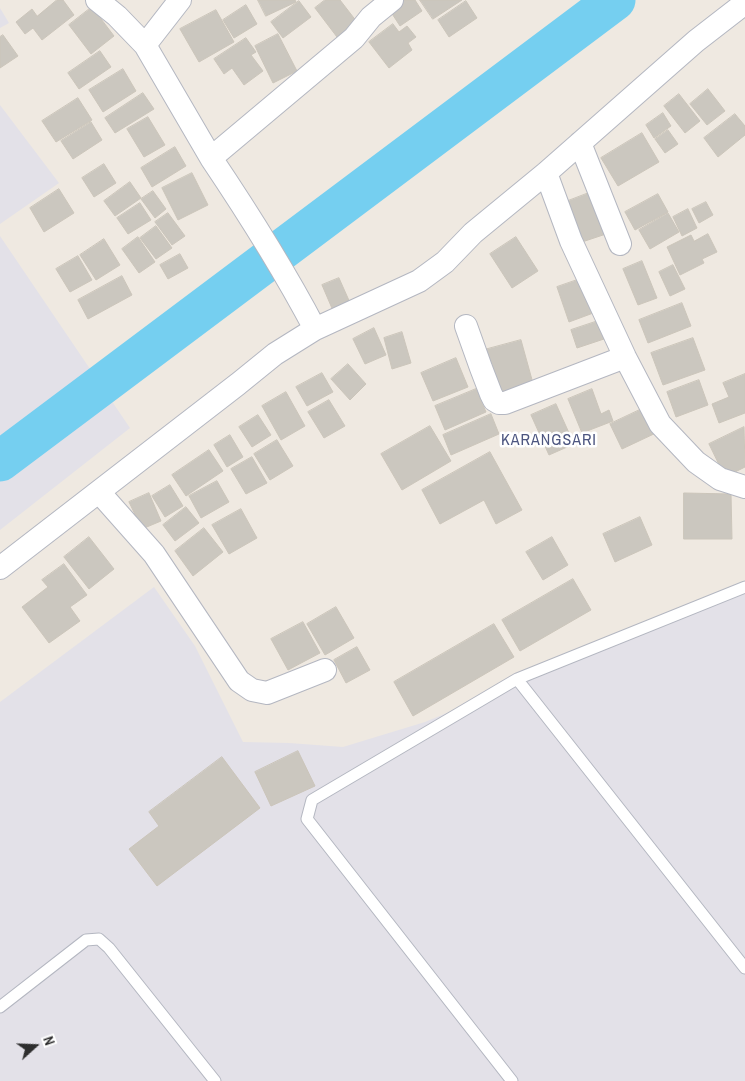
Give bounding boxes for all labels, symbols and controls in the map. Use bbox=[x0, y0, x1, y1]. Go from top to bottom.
district label: KARANGSARI bbox=[500, 431, 598, 451]
north arrow bbox=[10, 1021, 60, 1071]
text: N bbox=[39, 1034, 59, 1048]

